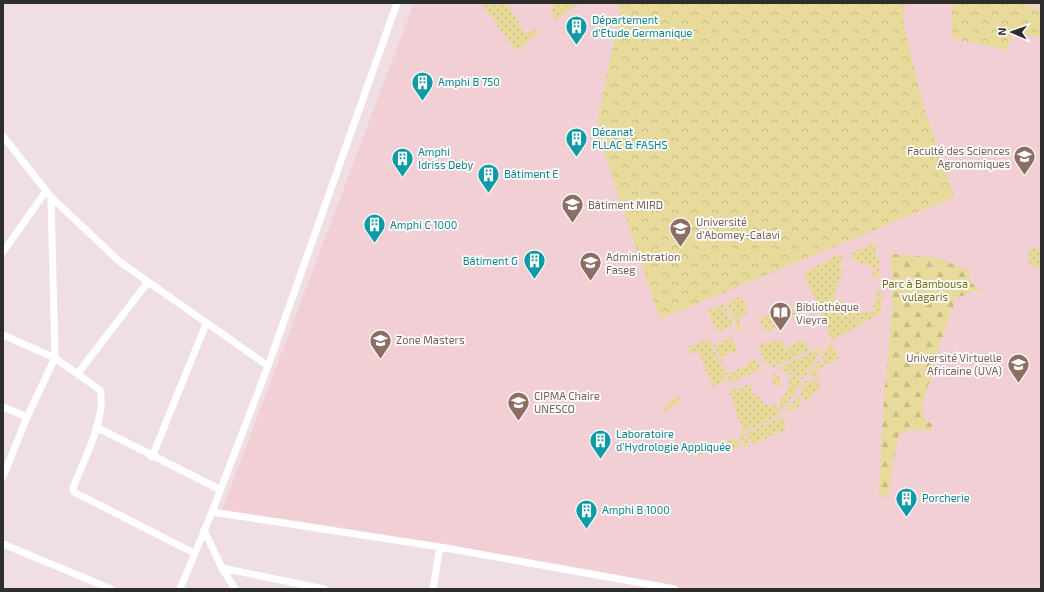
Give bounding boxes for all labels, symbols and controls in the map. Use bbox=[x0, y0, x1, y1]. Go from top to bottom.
north arrow bbox=[992, 12, 1032, 52]
building icon: Département d'Etude Germanique bbox=[564, 13, 590, 46]
place label: Département d'Etude Germanique bbox=[592, 13, 692, 39]
text: N bbox=[995, 27, 1008, 36]
building icon: Amphi B 750 bbox=[409, 69, 435, 102]
place label: Amphi B 750 bbox=[438, 75, 500, 88]
building icon: Décanat FLLAC & FASHS bbox=[564, 125, 590, 158]
place label: Décanat FLLAC & FASHS bbox=[592, 125, 668, 151]
place label: Faculté des Sciences Agronomiques bbox=[907, 144, 1010, 170]
school or university icon: Faculté des Sciences Agronomiques bbox=[1012, 144, 1038, 177]
building icon: Amphi Idriss Deby bbox=[390, 145, 416, 178]
place label: Amphi Idriss Deby bbox=[418, 145, 473, 171]
building icon: Bâtiment E bbox=[476, 161, 502, 194]
place label: Bâtiment E bbox=[504, 167, 559, 180]
school or university icon: Bâtiment MIRD bbox=[559, 192, 585, 225]
place label: Bâtiment MIRD bbox=[588, 198, 663, 211]
building icon: Amphi C 1000 bbox=[362, 212, 388, 245]
school or university icon: Université d'Abomey-Calavi bbox=[668, 215, 694, 248]
place label: Université d'Abomey-Calavi bbox=[696, 215, 780, 241]
place label: Amphi C 1000 bbox=[390, 218, 457, 231]
building icon: Bâtiment G bbox=[521, 248, 547, 281]
school or university icon: Administration Faseg bbox=[577, 250, 603, 283]
place label: Administration Faseg bbox=[606, 250, 680, 276]
place label: Bâtiment G bbox=[463, 254, 518, 267]
park label: Parc à Bambousa vulagaris bbox=[882, 277, 968, 303]
library icon: Bibliothèque Vieyra bbox=[768, 300, 794, 333]
place label: Bibliothèque Vieyra bbox=[796, 300, 859, 326]
school or university icon: Zone Masters bbox=[367, 327, 393, 360]
place label: Zone Masters bbox=[396, 333, 465, 346]
place label: Université Virtuelle Africaine (UVA) bbox=[906, 351, 1002, 377]
school or university icon: Université Virtuelle Africaine (UVA) bbox=[1005, 351, 1031, 384]
school or university icon: CIPMA Chaire UNESCO bbox=[506, 389, 532, 422]
place label: CIPMA Chaire UNESCO bbox=[534, 389, 600, 415]
building icon: Laboratoire d'Hydrologie Appliquée bbox=[588, 427, 614, 460]
place label: Laboratoire d'Hydrologie Appliquée bbox=[616, 427, 731, 453]
building icon: Porcherie bbox=[893, 485, 919, 518]
place label: Porcherie bbox=[922, 491, 970, 504]
building icon: Amphi B 1000 bbox=[573, 497, 599, 530]
place label: Amphi B 1000 bbox=[602, 503, 670, 516]

